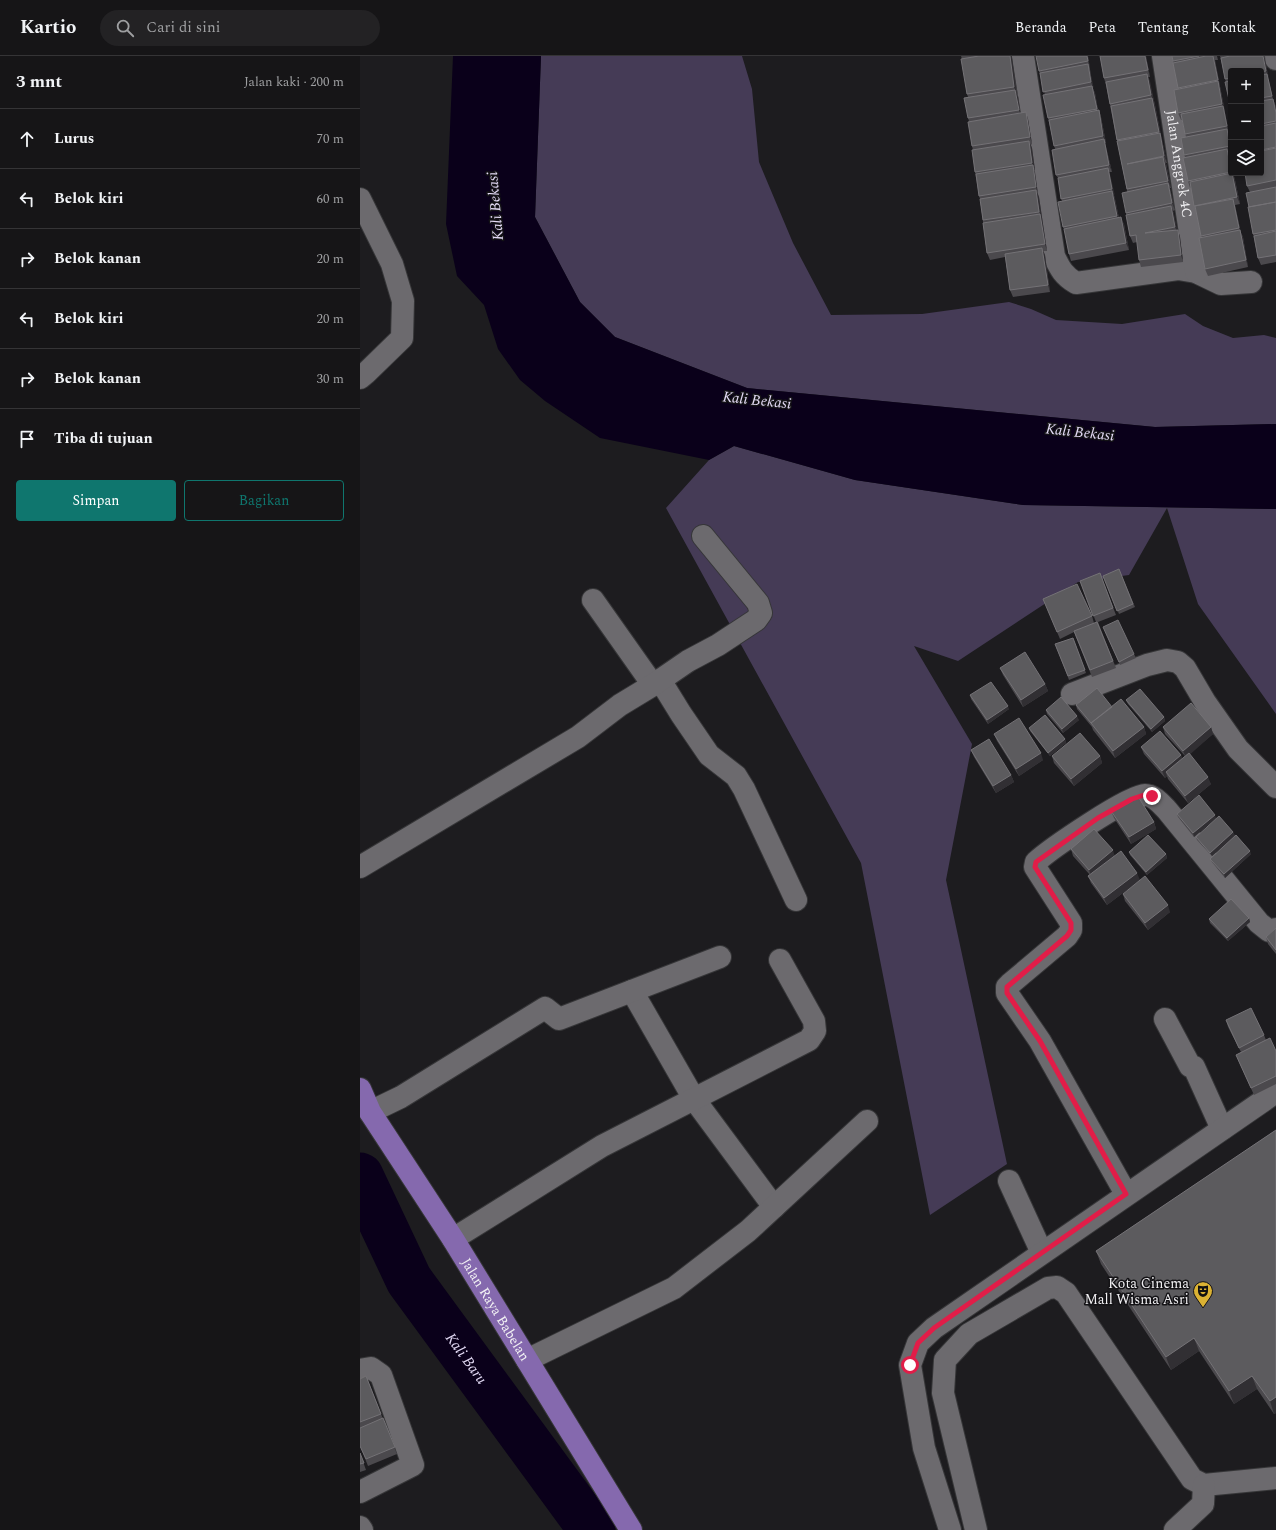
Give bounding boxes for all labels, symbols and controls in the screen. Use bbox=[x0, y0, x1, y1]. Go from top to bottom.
search box bbox=[100, 10, 380, 46]
text: Kartio bbox=[20, 13, 76, 42]
text: Cari di sini bbox=[146, 16, 220, 39]
icon: search bbox=[114, 17, 136, 39]
text: Beranda bbox=[1015, 17, 1067, 38]
text: Peta bbox=[1089, 17, 1116, 38]
text: Tentang bbox=[1138, 17, 1189, 38]
text: Kontak bbox=[1211, 17, 1256, 38]
map controls bbox=[1228, 68, 1264, 176]
button: + bbox=[1228, 68, 1264, 104]
text: 3 mnt bbox=[16, 69, 62, 95]
text: Jalan kaki · 200 m bbox=[244, 72, 344, 92]
button: − bbox=[1228, 104, 1264, 140]
street label: Jalan Anggrek 4C bbox=[1160, 108, 1198, 219]
text: Lurus bbox=[54, 127, 94, 150]
icon: ahead bbox=[16, 128, 38, 150]
text: 70 m bbox=[317, 129, 344, 149]
button: layers bbox=[1228, 140, 1264, 176]
water label: Kali Bekasi bbox=[481, 171, 510, 241]
text: Belok kiri bbox=[54, 187, 123, 210]
icon: left bbox=[16, 188, 38, 210]
text: 60 m bbox=[317, 189, 344, 209]
text: Belok kanan bbox=[54, 247, 141, 270]
icon: right bbox=[16, 248, 38, 270]
text: 20 m bbox=[317, 249, 344, 269]
text: Belok kiri bbox=[54, 307, 123, 330]
icon: left bbox=[16, 308, 38, 330]
text: 20 m bbox=[317, 309, 344, 329]
text: Belok kanan bbox=[54, 367, 141, 390]
icon: right bbox=[16, 368, 38, 390]
text: 30 m bbox=[317, 369, 344, 389]
water label: Kali Bekasi bbox=[721, 385, 792, 416]
water label: Kali Bekasi bbox=[1044, 417, 1115, 448]
text: Tiba di tujuan bbox=[54, 427, 153, 450]
icon: arrive bbox=[16, 428, 38, 450]
button: Simpan bbox=[16, 480, 176, 521]
button: Bagikan bbox=[184, 480, 344, 521]
route end bbox=[1143, 787, 1161, 805]
street label: Jalan Raya Babelan bbox=[456, 1254, 535, 1365]
place label: Kota Cinema Mall Wisma Asri bbox=[1084, 1273, 1189, 1310]
theatre icon: Kota Cinema Mall Wisma Asri bbox=[1192, 1280, 1214, 1308]
water label: Kali Baru bbox=[439, 1328, 493, 1389]
route start bbox=[901, 1356, 919, 1374]

